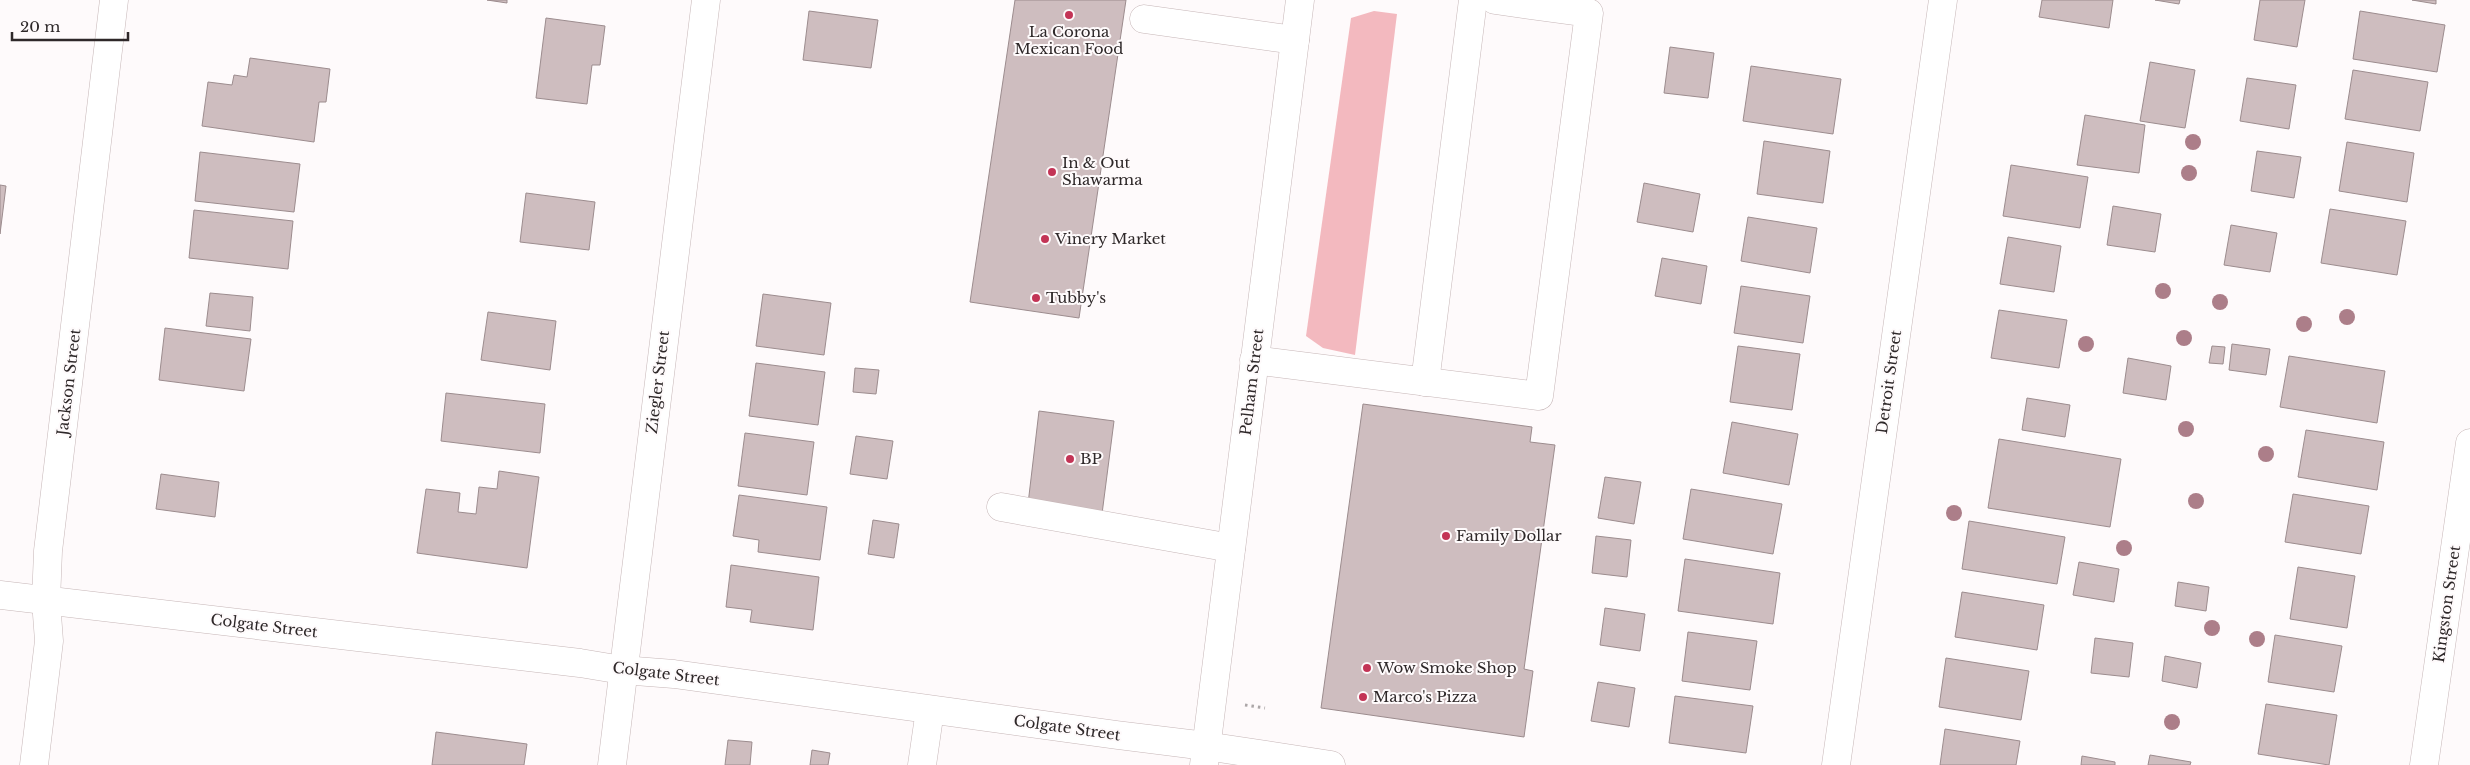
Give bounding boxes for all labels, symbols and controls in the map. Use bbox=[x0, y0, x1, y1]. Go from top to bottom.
marker: La Corona Mexican Food bbox=[1063, 9, 1075, 21]
scale bar bbox=[12, 10, 129, 42]
text: 20 m bbox=[20, 17, 60, 36]
place label: La Corona Mexican Food bbox=[1015, 22, 1123, 58]
place label: In & Out Shawarma bbox=[1062, 153, 1143, 189]
marker: In & Out Shawarma bbox=[1046, 166, 1058, 178]
place label: Vinery Market bbox=[1054, 229, 1166, 248]
marker: Vinery Market bbox=[1039, 233, 1051, 245]
place label: Tubby's bbox=[1046, 288, 1106, 307]
marker: Tubby's bbox=[1030, 292, 1042, 304]
street label: Jackson Street bbox=[52, 327, 85, 438]
street label: Pelham Street bbox=[1236, 327, 1268, 436]
street label: Ziegler Street bbox=[642, 329, 673, 435]
street label: Detroit Street bbox=[1872, 329, 1905, 435]
place label: BP bbox=[1080, 449, 1102, 468]
marker: BP bbox=[1064, 453, 1076, 465]
place label: Family Dollar bbox=[1456, 526, 1562, 545]
marker: Family Dollar bbox=[1440, 530, 1452, 542]
street label: Kingston Street bbox=[2429, 544, 2464, 664]
street label: Colgate Street bbox=[209, 610, 319, 642]
street label: Colgate Street bbox=[611, 658, 721, 690]
place label: Wow Smoke Shop bbox=[1376, 658, 1517, 677]
marker: Wow Smoke Shop bbox=[1361, 662, 1373, 674]
place label: Marco's Pizza bbox=[1373, 687, 1477, 706]
marker: Marco's Pizza bbox=[1357, 691, 1369, 703]
street label: Colgate Street bbox=[1012, 711, 1122, 744]

